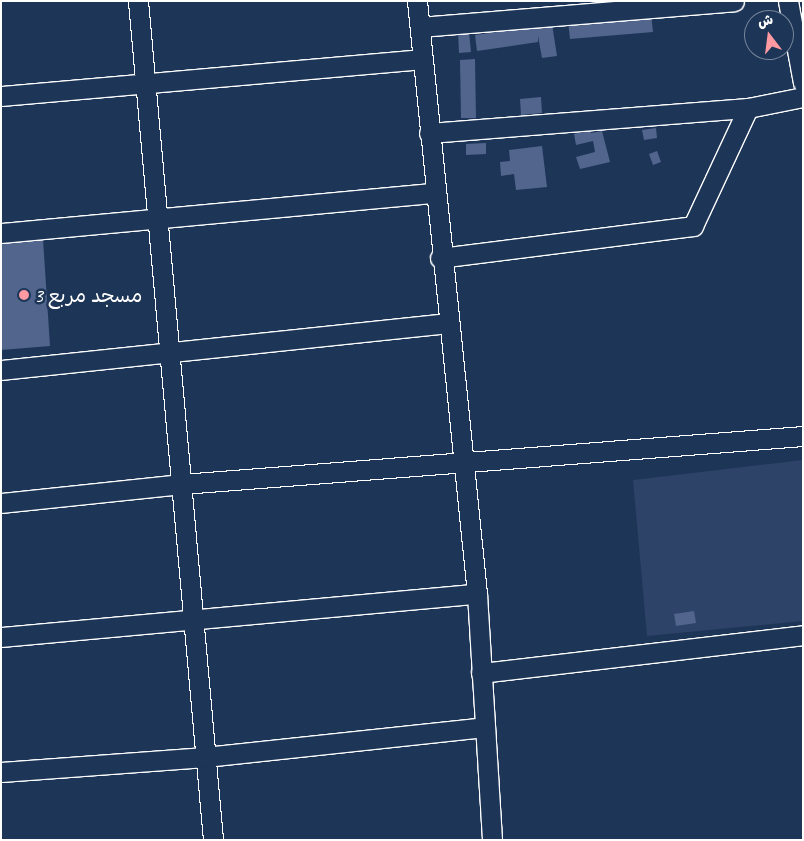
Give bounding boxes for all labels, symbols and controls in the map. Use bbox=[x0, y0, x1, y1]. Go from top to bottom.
north arrow bbox=[744, 10, 794, 60]
text: ش bbox=[756, 11, 775, 31]
place label: مسجد مربع 3 bbox=[34, 283, 142, 307]
marker: مسجد مربع 3 bbox=[18, 289, 30, 301]

